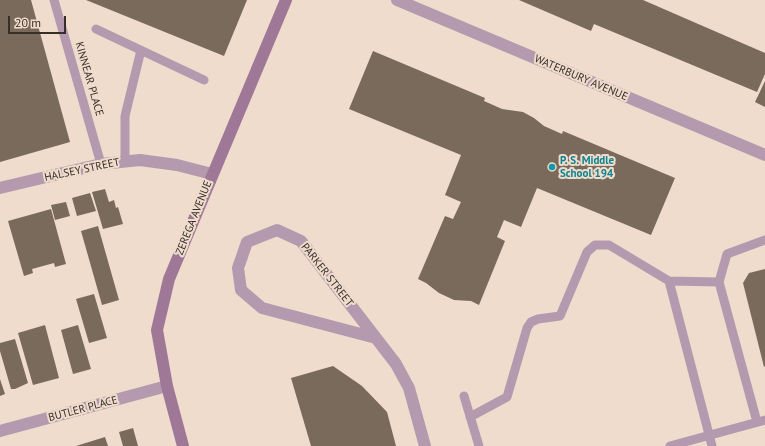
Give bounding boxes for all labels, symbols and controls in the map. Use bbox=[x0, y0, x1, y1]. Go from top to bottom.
scale bar bbox=[10, 8, 68, 34]
text: 20 m bbox=[15, 15, 41, 30]
street label: KINNEAR PLACE bbox=[72, 40, 106, 118]
street label: WATERBURY AVENUE bbox=[532, 52, 630, 104]
place label: P. S. Middle School 194 bbox=[560, 154, 614, 180]
street label: HALSEY STREET bbox=[43, 156, 121, 184]
marker: P. S. Middle School 194 bbox=[547, 162, 557, 172]
street label: ZEREGA AVENUE bbox=[173, 179, 215, 257]
street label: PARKER STREET bbox=[298, 241, 356, 309]
street label: BUTLER PLACE bbox=[47, 393, 119, 425]

